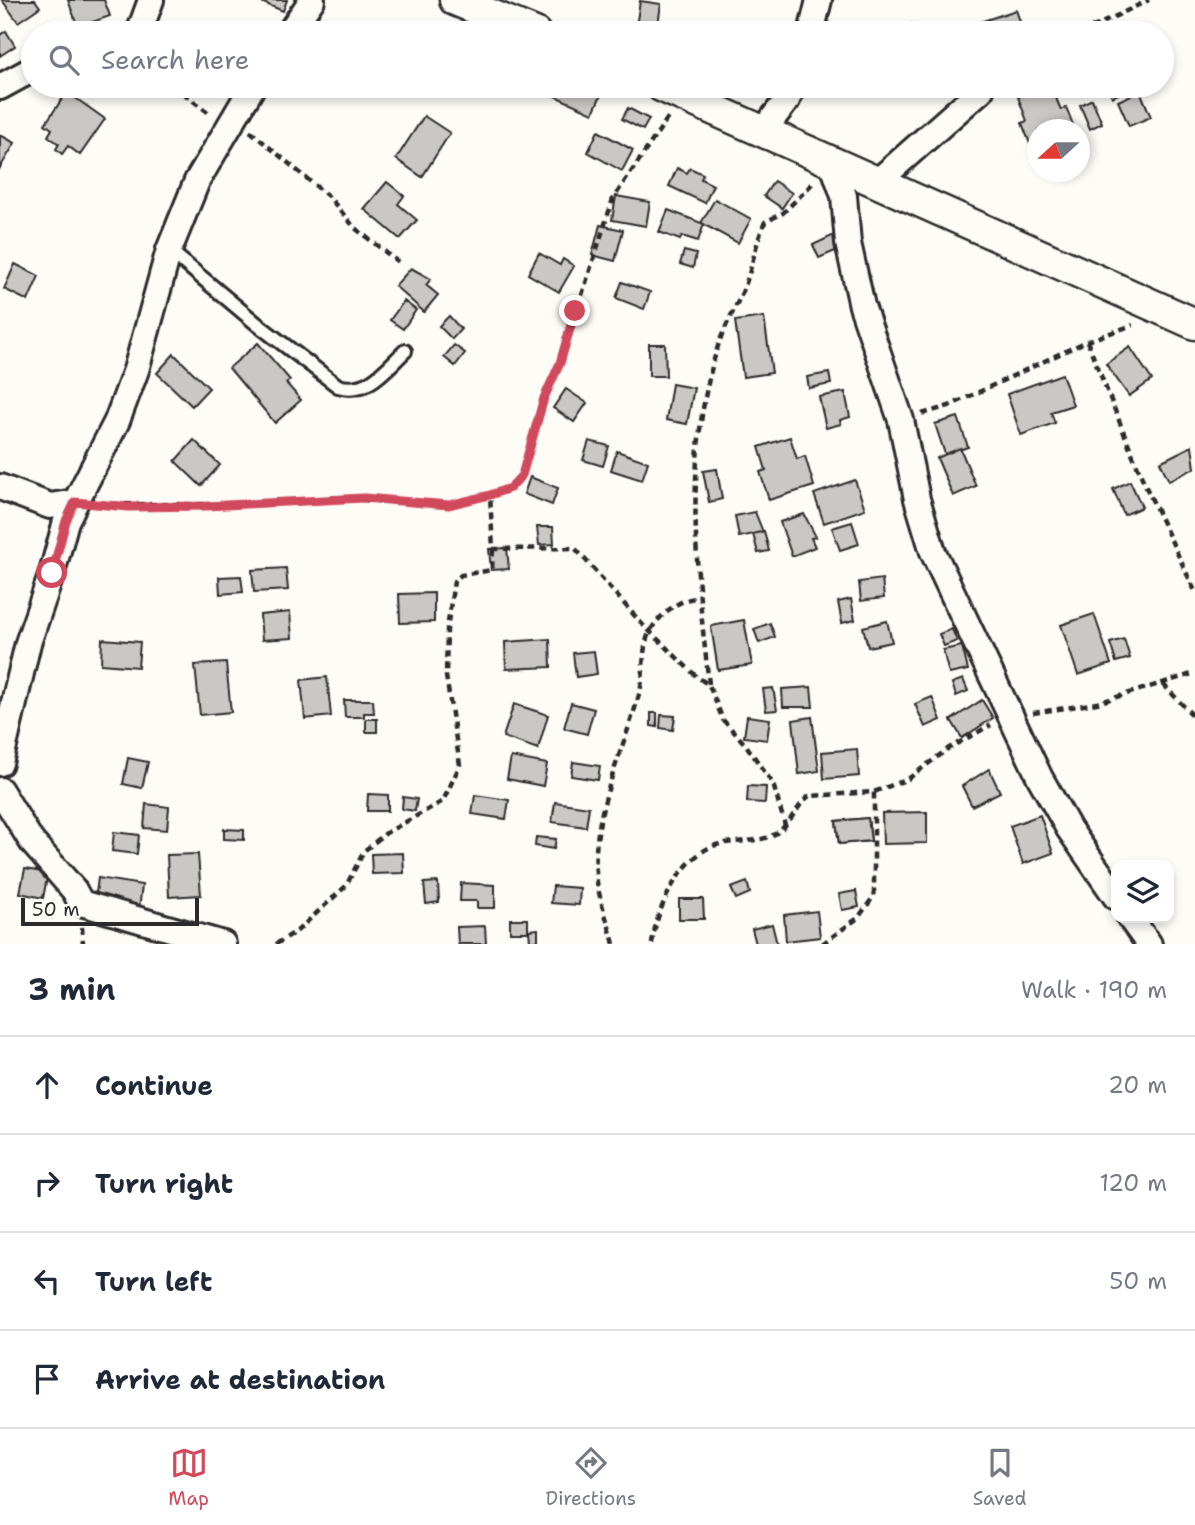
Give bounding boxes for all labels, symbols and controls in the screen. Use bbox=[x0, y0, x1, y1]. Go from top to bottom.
search box bbox=[21, 21, 1174, 98]
icon: search bbox=[45, 41, 83, 79]
text: Search here bbox=[101, 42, 250, 77]
north arrow bbox=[1027, 119, 1090, 182]
route end bbox=[559, 295, 590, 326]
route start bbox=[36, 557, 67, 588]
map controls bbox=[1111, 860, 1174, 923]
button: layers bbox=[1111, 860, 1174, 923]
scale bar bbox=[21, 895, 200, 927]
text: 50 m bbox=[32, 897, 80, 922]
text: 3 min bbox=[28, 969, 115, 1010]
text: Walk · 190 m bbox=[1021, 975, 1167, 1005]
icon: ahead bbox=[28, 1066, 66, 1104]
text: Continue bbox=[95, 1068, 213, 1103]
text: 20 m bbox=[1108, 1070, 1167, 1100]
icon: right bbox=[28, 1164, 66, 1202]
text: Turn right bbox=[95, 1166, 233, 1201]
text: 120 m bbox=[1099, 1168, 1167, 1198]
icon: left bbox=[28, 1262, 66, 1300]
text: Turn left bbox=[95, 1264, 212, 1299]
text: 50 m bbox=[1109, 1266, 1167, 1296]
icon: arrive bbox=[28, 1360, 66, 1398]
text: Arrive at destination bbox=[95, 1362, 385, 1397]
tab: Map bbox=[168, 1444, 209, 1511]
tab: Directions bbox=[546, 1444, 636, 1511]
tab: Saved bbox=[973, 1444, 1027, 1511]

